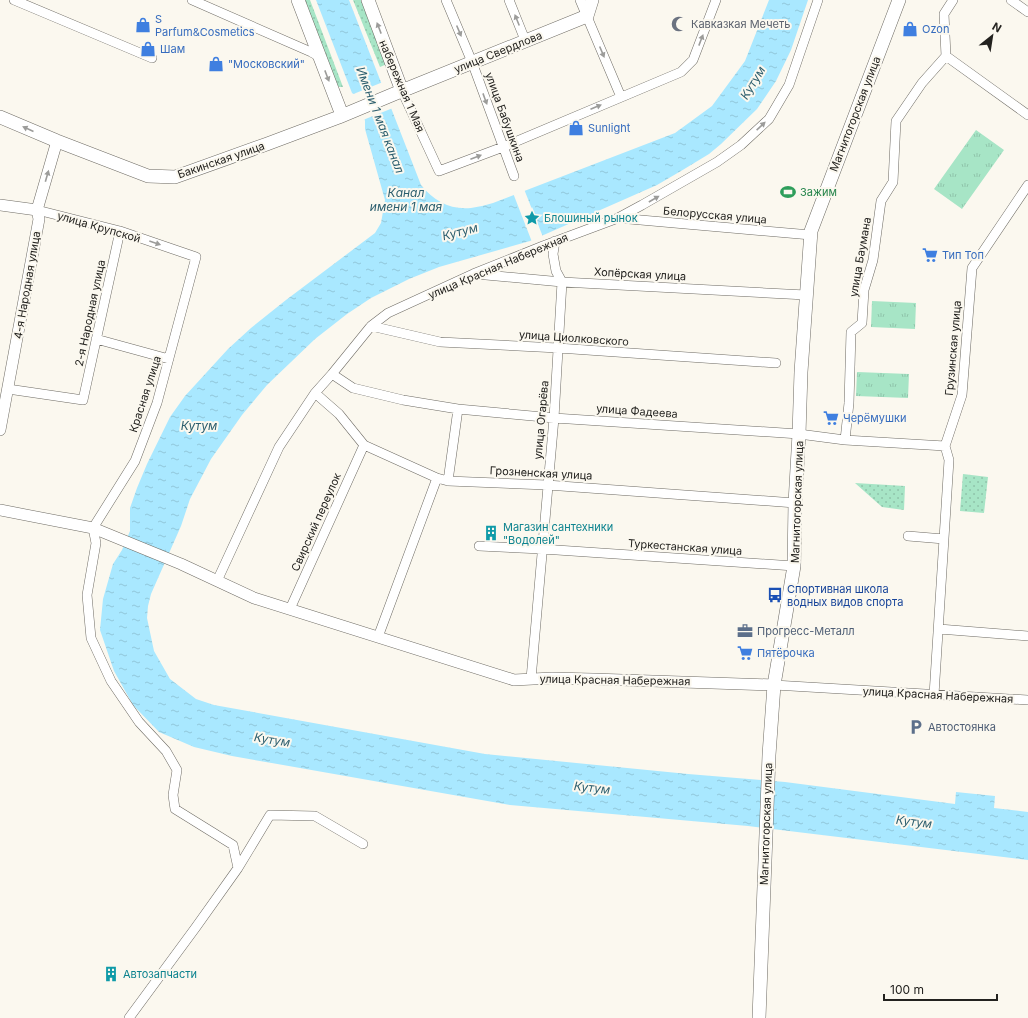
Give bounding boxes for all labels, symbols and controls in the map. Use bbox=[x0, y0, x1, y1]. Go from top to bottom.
place label: S Parfum&Cosmetics bbox=[155, 12, 255, 39]
one-way arrow bbox=[514, 14, 520, 26]
mosque icon: Кавказкая Мечеть bbox=[670, 15, 688, 33]
shop icon: S Parfum&Cosmetics bbox=[134, 16, 152, 34]
north arrow bbox=[972, 16, 1012, 56]
place label: Кавказкая Мечеть bbox=[691, 17, 790, 31]
text: N bbox=[990, 19, 1004, 35]
shop icon: Ozon bbox=[901, 20, 919, 38]
one-way arrow bbox=[375, 22, 381, 34]
place label: Ozon bbox=[922, 22, 949, 36]
one-way arrow bbox=[455, 25, 462, 37]
street label: улица Свердлова bbox=[452, 28, 544, 76]
one-way arrow bbox=[698, 34, 704, 46]
street label: набережная 1 Мая bbox=[376, 38, 428, 134]
shop icon: Шам bbox=[139, 40, 157, 58]
place label: Шам bbox=[160, 42, 185, 56]
one-way arrow bbox=[599, 47, 605, 58]
street label: Магнитогорская улица bbox=[827, 54, 883, 174]
shop icon: "Московский" bbox=[207, 55, 225, 73]
place label: "Московский" bbox=[228, 57, 305, 71]
water label: Кутум bbox=[737, 63, 768, 102]
water label: Имени 1 мая канал bbox=[353, 64, 408, 175]
one-way arrow bbox=[325, 70, 331, 82]
street label: улица Бабушкина bbox=[482, 70, 528, 164]
one-way arrow bbox=[483, 93, 489, 105]
one-way arrow bbox=[590, 104, 602, 110]
shop icon: Sunlight bbox=[567, 119, 585, 137]
place label: Sunlight bbox=[588, 121, 631, 135]
one-way arrow bbox=[756, 122, 766, 131]
one-way arrow bbox=[23, 126, 34, 132]
street label: Бакинская улица bbox=[176, 139, 266, 181]
one-way arrow bbox=[470, 154, 481, 160]
one-way arrow bbox=[44, 169, 50, 181]
sports icon: Зажим bbox=[779, 183, 797, 201]
water label: Канал имени 1 мая bbox=[370, 185, 443, 214]
place label: Зажим bbox=[800, 185, 837, 199]
one-way arrow bbox=[648, 195, 660, 202]
street label: Белорусская улица bbox=[663, 203, 767, 227]
street label: улица Крупской bbox=[56, 208, 142, 246]
place icon: Блошиный рынок bbox=[523, 209, 541, 227]
place label: Блошиный рынок bbox=[544, 211, 638, 225]
street label: улица Баумана bbox=[846, 216, 874, 298]
water label: Кутум bbox=[440, 220, 479, 243]
street label: 4-я Народная улица bbox=[11, 230, 43, 340]
street label: улица Красная Набережная bbox=[426, 230, 570, 302]
one-way arrow bbox=[150, 240, 162, 246]
supermarket icon: Тип Топ bbox=[921, 246, 939, 264]
place label: Тип Топ bbox=[942, 248, 984, 262]
street label: 2-я Народная улица bbox=[72, 258, 108, 368]
street label: Хопёрская улица bbox=[594, 265, 686, 283]
street label: Грузинская улица bbox=[942, 300, 964, 396]
street label: улица Циолковского bbox=[519, 327, 630, 349]
street label: Красная улица bbox=[126, 354, 164, 434]
street label: улица Огарёва bbox=[531, 380, 551, 460]
street label: улица Фадеева bbox=[596, 401, 678, 421]
supermarket icon: Черёмушки bbox=[822, 409, 840, 427]
place label: Черёмушки bbox=[843, 411, 906, 425]
water label: Кутум bbox=[181, 418, 217, 433]
street label: Магнитогорская улица bbox=[788, 441, 806, 563]
street label: Грозненская улица bbox=[489, 463, 593, 483]
street label: Свирский переулок bbox=[288, 471, 344, 573]
place label: Магазин сантехники "Водолей" bbox=[503, 520, 613, 547]
building icon: Магазин сантехники "Водолей" bbox=[482, 524, 500, 542]
street label: Туркестанская улица bbox=[627, 536, 743, 558]
place label: Спортивная школа водных видов спорта bbox=[787, 582, 903, 609]
bus stop icon: Спортивная школа водных видов спорта bbox=[766, 586, 784, 604]
office icon: Прогресс-Металл bbox=[736, 622, 754, 640]
place label: Прогресс-Металл bbox=[757, 624, 855, 638]
supermarket icon: Пятёрочка bbox=[736, 644, 754, 662]
place label: Пятёрочка bbox=[757, 646, 815, 660]
street label: улица Красная Набережная bbox=[539, 672, 691, 688]
street label: улица Красная Набережная bbox=[862, 684, 1014, 706]
parking icon: Автостоянка bbox=[907, 718, 925, 736]
place label: Автостоянка bbox=[928, 720, 996, 734]
water label: Кутум bbox=[253, 729, 291, 750]
street label: Магнитогорская улица bbox=[757, 763, 775, 885]
water label: Кутум bbox=[573, 778, 611, 797]
water label: Кутум bbox=[895, 812, 933, 831]
building icon: Автозапчасти bbox=[102, 965, 120, 983]
place label: Автозапчасти bbox=[123, 967, 197, 981]
scale bar bbox=[884, 976, 997, 1002]
text: 100 m bbox=[890, 982, 924, 997]

